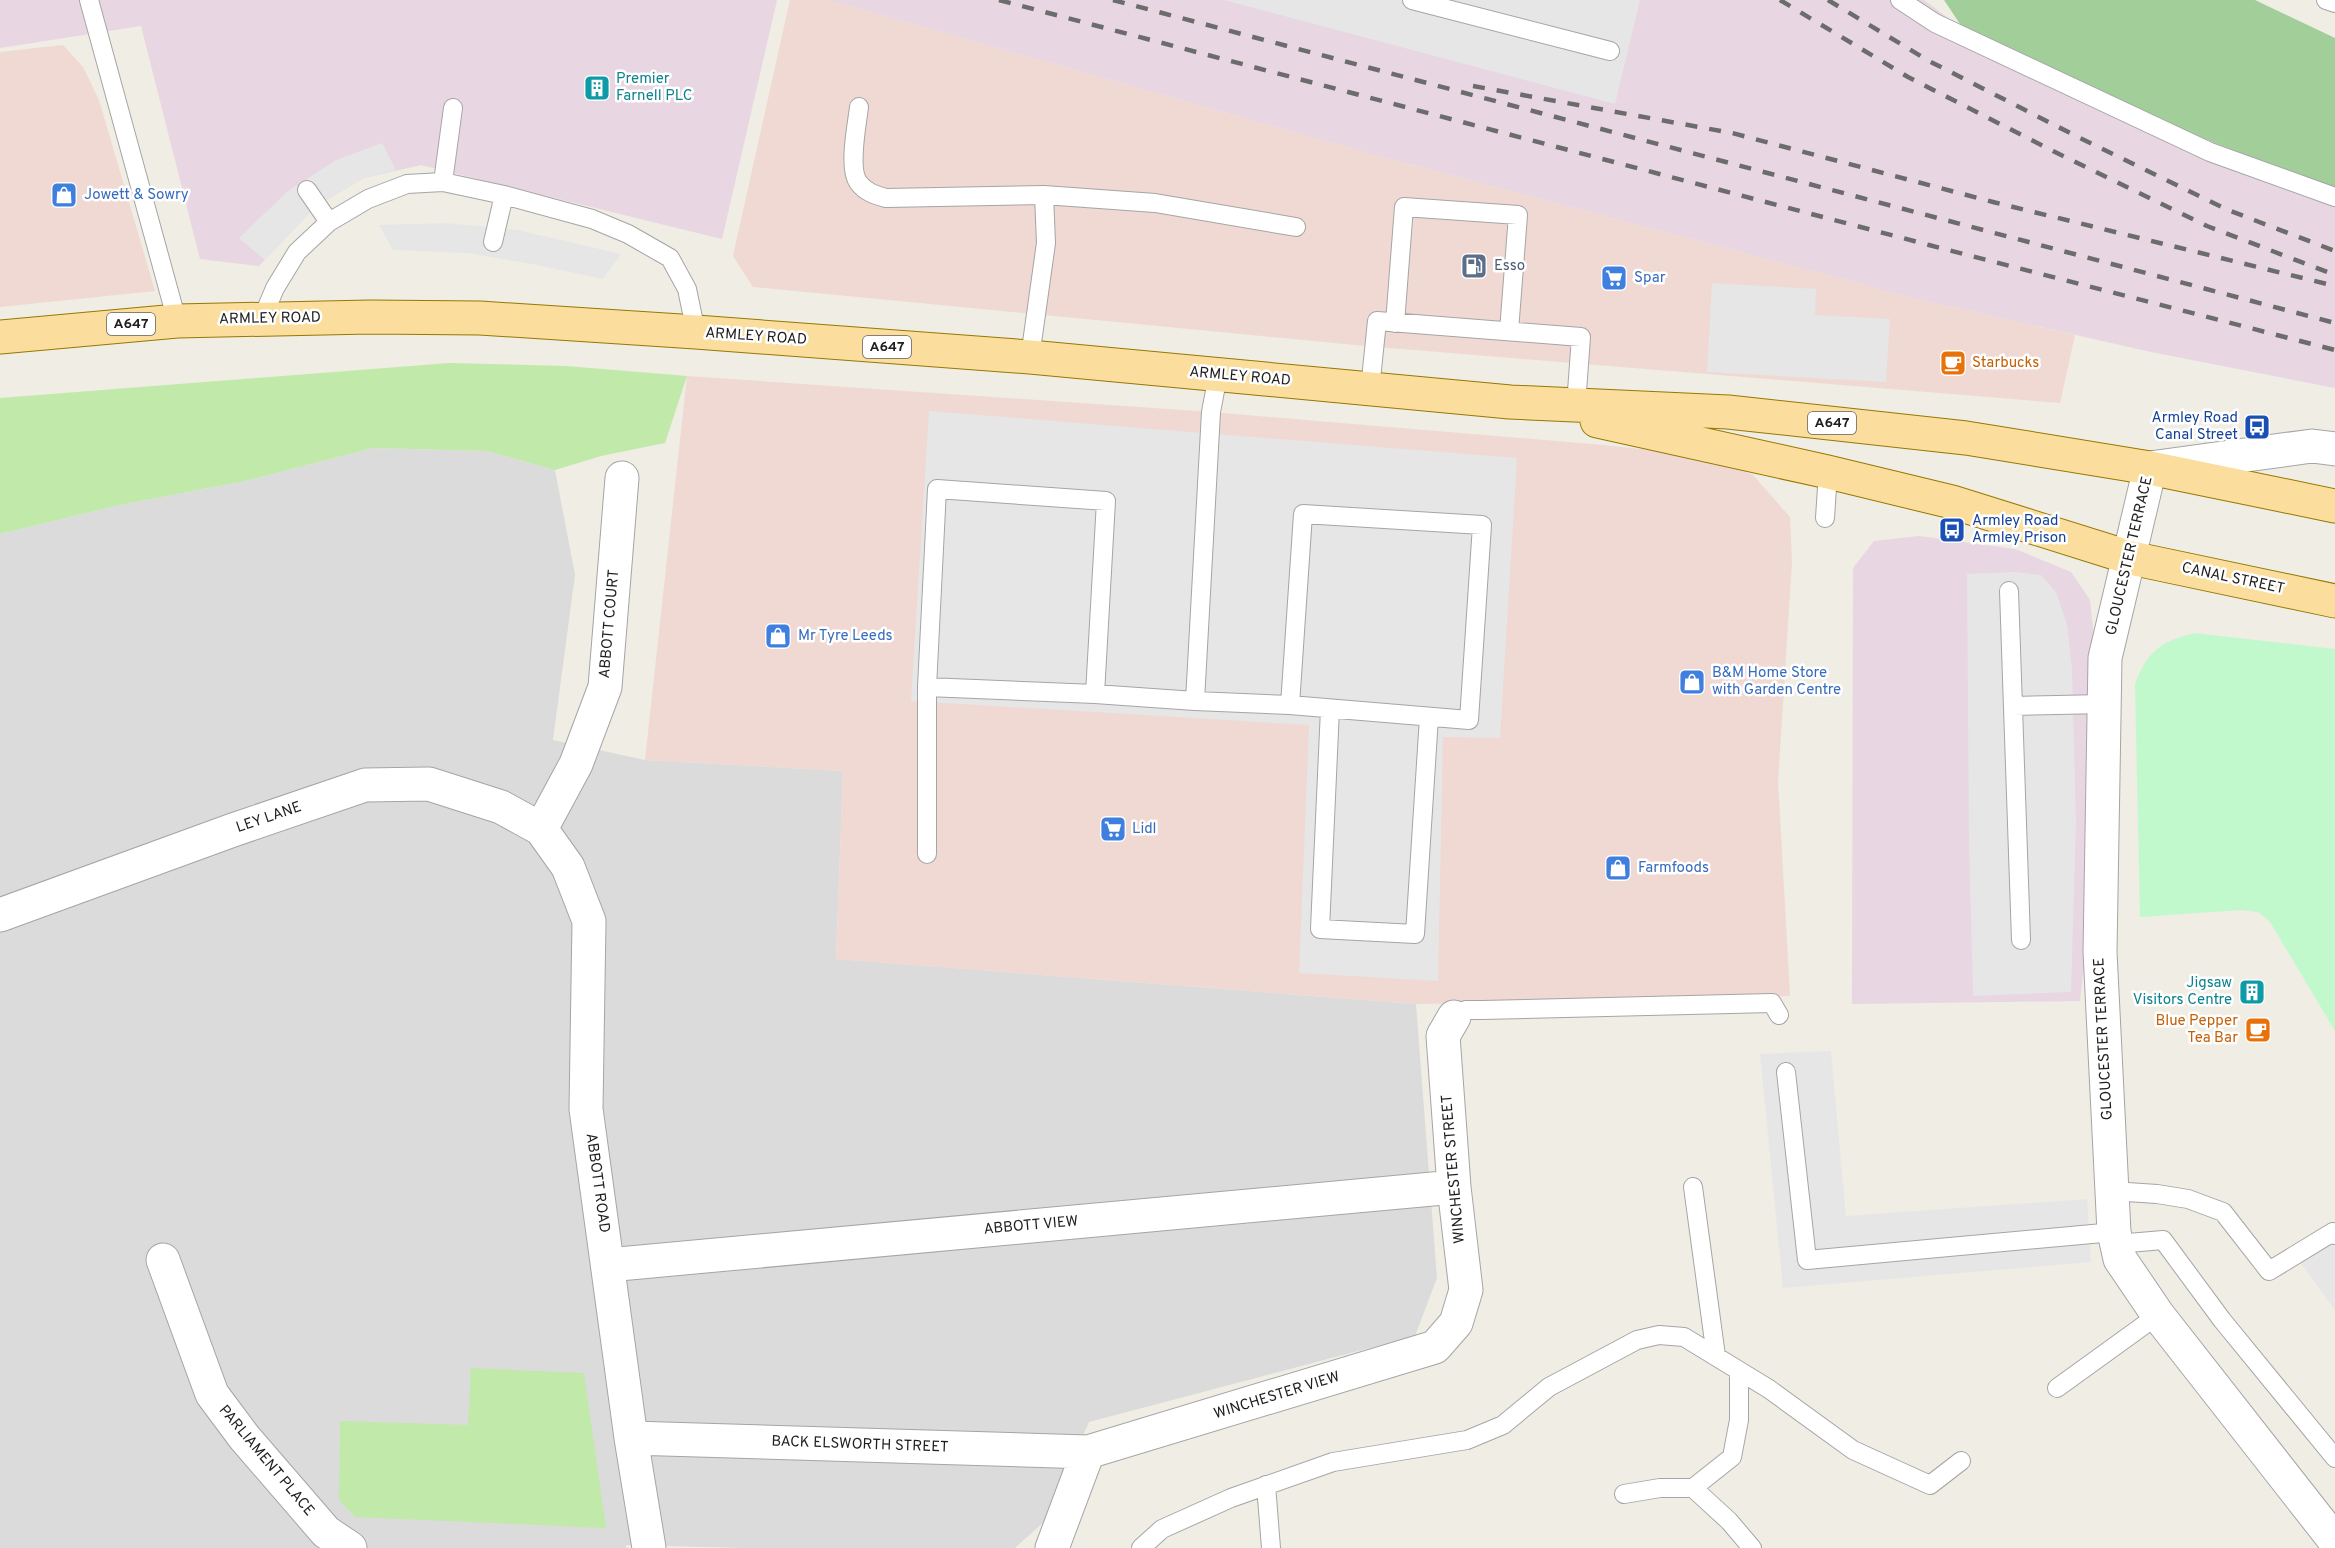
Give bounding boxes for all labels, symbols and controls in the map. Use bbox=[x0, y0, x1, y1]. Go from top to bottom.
place label: Premier Farnell PLC bbox=[616, 70, 693, 106]
building icon: Premier Farnell PLC bbox=[582, 73, 612, 103]
shop icon: Jowett & Sowry bbox=[49, 180, 79, 210]
place label: Jowett & Sowry bbox=[84, 186, 189, 205]
fuel station icon: Esso bbox=[1459, 251, 1489, 281]
place label: Esso bbox=[1494, 257, 1525, 276]
supermarket icon: Spar bbox=[1599, 263, 1629, 293]
place label: Spar bbox=[1634, 269, 1666, 288]
street label: ARMLEY ROAD bbox=[219, 309, 321, 329]
road number: A647 bbox=[107, 313, 155, 335]
street label: ARMLEY ROAD bbox=[705, 324, 807, 350]
road number: A647 bbox=[863, 336, 911, 358]
cafe icon: Starbucks bbox=[1938, 348, 1968, 378]
place label: Starbucks bbox=[1972, 354, 2039, 373]
street label: ARMLEY ROAD bbox=[1188, 363, 1292, 391]
place label: Armley Road Canal Street bbox=[2151, 409, 2238, 445]
road number: A647 bbox=[1808, 412, 1856, 434]
bus stop icon: Armley Road Canal Street bbox=[2242, 412, 2272, 442]
street label: GLOUCESTER TERRACE bbox=[2102, 475, 2158, 637]
place label: Armley Road Armley Prison bbox=[1972, 512, 2066, 548]
bus stop icon: Armley Road Armley Prison bbox=[1937, 515, 1967, 545]
street label: CANAL STREET bbox=[2180, 559, 2286, 599]
street label: ABBOTT COURT bbox=[596, 569, 624, 679]
shop icon: Mr Tyre Leeds bbox=[763, 621, 793, 651]
place label: Mr Tyre Leeds bbox=[798, 627, 893, 646]
place label: B&M Home Store with Garden Centre bbox=[1712, 664, 1841, 700]
shop icon: B&M Home Store with Garden Centre bbox=[1677, 667, 1707, 697]
street label: LEY LANE bbox=[234, 798, 304, 838]
supermarket icon: Lidl bbox=[1098, 814, 1128, 844]
place label: Lidl bbox=[1132, 820, 1157, 839]
shop icon: Farmfoods bbox=[1603, 853, 1633, 883]
place label: Farmfoods bbox=[1638, 859, 1709, 878]
street label: GLOUCESTER TERRACE bbox=[2090, 957, 2118, 1121]
place label: Jigsaw Visitors Centre bbox=[2133, 974, 2232, 1010]
building icon: Jigsaw Visitors Centre bbox=[2237, 977, 2267, 1007]
place label: Blue Pepper Tea Bar bbox=[2155, 1012, 2238, 1048]
cafe icon: Blue Pepper Tea Bar bbox=[2243, 1015, 2273, 1045]
street label: WINCHESTER STREET bbox=[1438, 1094, 1470, 1244]
street label: ABBOTT ROAD bbox=[581, 1132, 613, 1234]
street label: ABBOTT VIEW bbox=[983, 1212, 1079, 1240]
street label: WINCHESTER VIEW bbox=[1212, 1368, 1342, 1424]
street label: PARLIAMENT PLACE bbox=[214, 1402, 318, 1520]
street label: BACK ELSWORTH STREET bbox=[771, 1432, 949, 1458]

